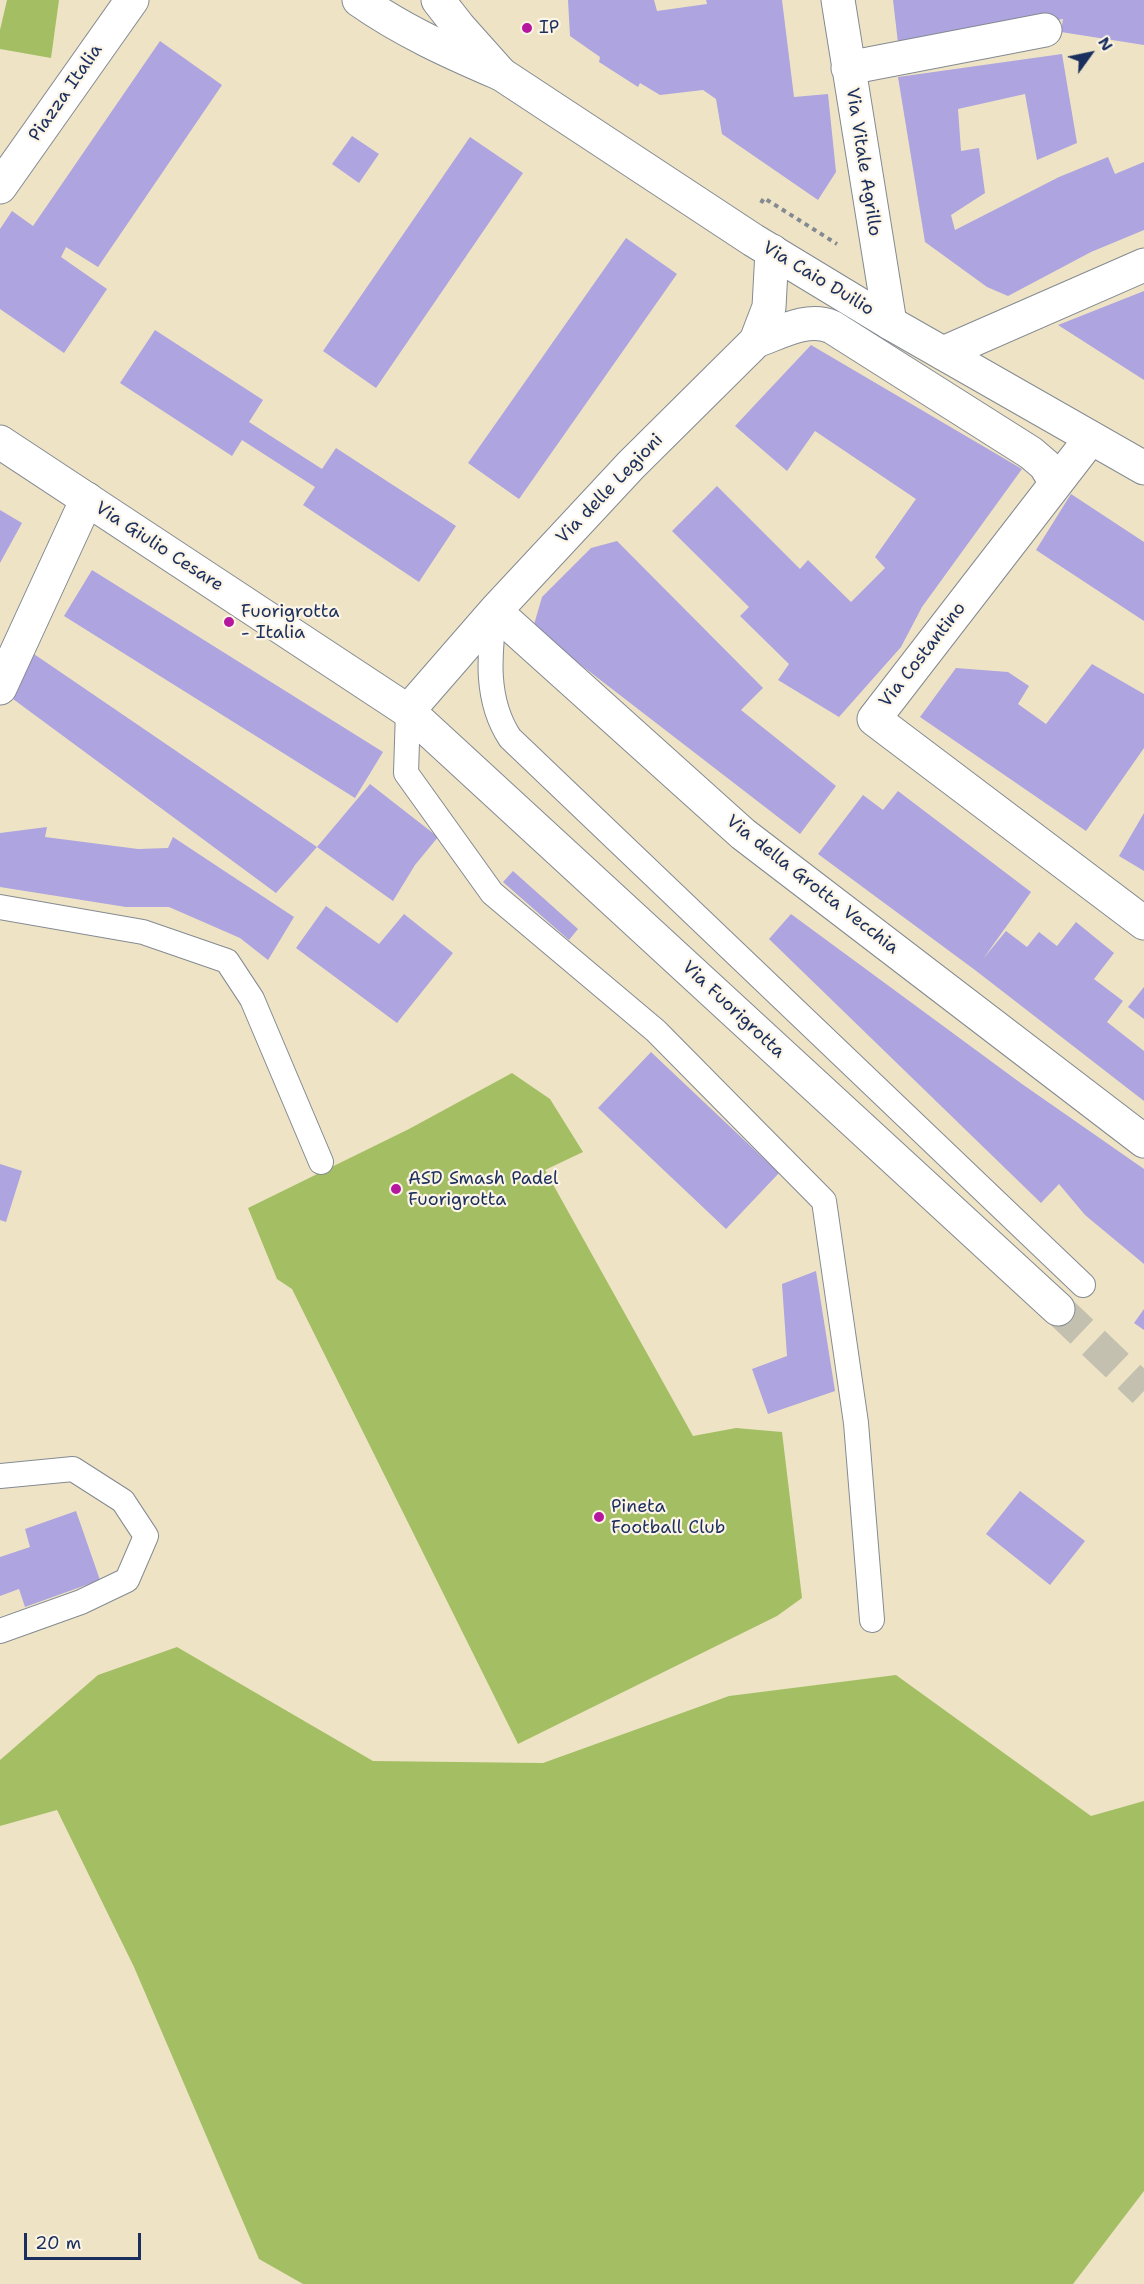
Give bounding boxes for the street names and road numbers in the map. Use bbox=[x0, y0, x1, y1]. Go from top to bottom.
street label: Piazza Italia bbox=[25, 40, 107, 146]
street label: Via Vitale Agrillo bbox=[841, 86, 885, 238]
street label: Via Caio Duilio bbox=[758, 237, 878, 321]
street label: Via delle Legioni bbox=[552, 430, 668, 548]
street label: Via Giulio Cesare bbox=[91, 498, 227, 596]
street label: Via Costantino bbox=[875, 598, 971, 712]
street label: Via della Grotta Vecchia bbox=[721, 811, 903, 959]
street label: Via Fuorigrotta bbox=[677, 957, 789, 1063]

